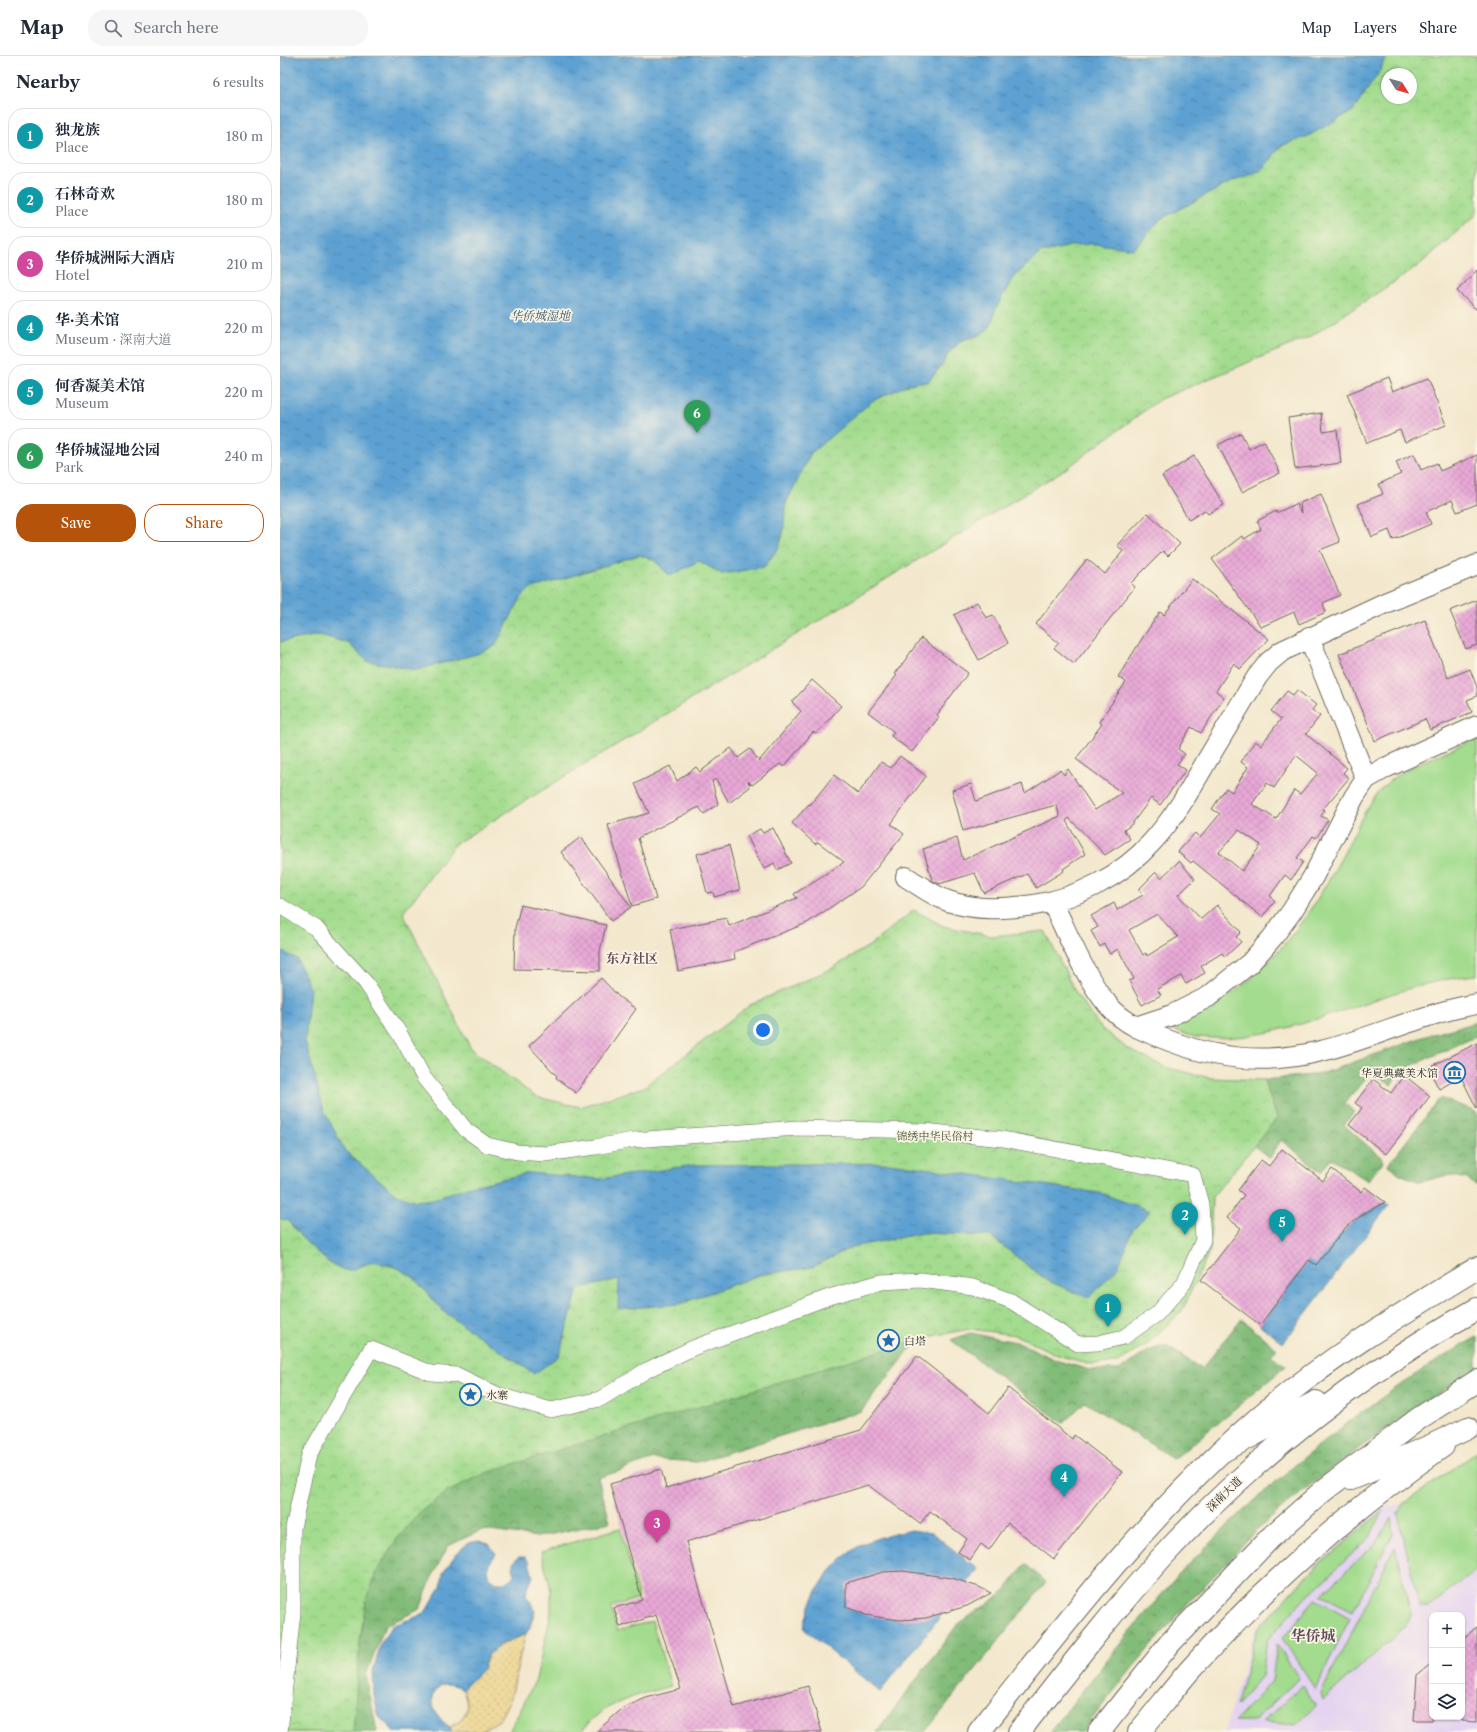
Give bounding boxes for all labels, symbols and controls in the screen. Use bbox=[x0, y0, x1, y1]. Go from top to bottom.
search box bbox=[88, 10, 368, 46]
text: Map bbox=[20, 16, 64, 39]
icon: search bbox=[102, 17, 124, 39]
text: Search here bbox=[134, 18, 219, 37]
text: Map bbox=[1301, 19, 1331, 37]
text: Layers bbox=[1353, 19, 1397, 37]
text: Share bbox=[1419, 19, 1457, 37]
north arrow bbox=[1381, 68, 1417, 104]
text: Nearby bbox=[16, 72, 80, 92]
text: 6 results bbox=[213, 74, 264, 90]
text: 独龙族 bbox=[55, 120, 100, 139]
text: 1 bbox=[27, 128, 33, 144]
text: 180 m bbox=[226, 128, 263, 144]
text: Place bbox=[55, 139, 88, 155]
text: 石林奇欢 bbox=[55, 184, 115, 203]
text: 2 bbox=[26, 192, 34, 208]
text: 180 m bbox=[226, 192, 263, 208]
text: Place bbox=[55, 203, 88, 219]
text: 华侨城洲际大酒店 bbox=[55, 248, 175, 267]
text: 3 bbox=[26, 256, 34, 272]
text: 210 m bbox=[226, 256, 263, 272]
text: Hotel bbox=[55, 267, 90, 283]
water label: 华侨城湿地 bbox=[510, 308, 572, 323]
text: 华·美术馆 bbox=[55, 310, 119, 329]
text: 4 bbox=[26, 320, 34, 336]
text: 220 m bbox=[224, 320, 263, 336]
text: Museum · 深南大道 bbox=[55, 331, 172, 347]
text: 何香凝美术馆 bbox=[55, 376, 145, 395]
text: 5 bbox=[26, 384, 34, 400]
text: 220 m bbox=[224, 384, 263, 400]
text: Museum bbox=[55, 395, 109, 411]
pin: 6 bbox=[684, 400, 710, 433]
text: 华侨城湿地公园 bbox=[55, 440, 160, 459]
text: 6 bbox=[26, 448, 34, 464]
text: 240 m bbox=[224, 448, 263, 464]
text: Park bbox=[55, 459, 83, 475]
button: Save bbox=[16, 504, 136, 542]
button: Share bbox=[144, 504, 264, 542]
district label: 东方社区 bbox=[606, 950, 658, 966]
your location bbox=[753, 1020, 773, 1040]
museum icon: 华夏典藏美术馆 bbox=[1441, 1060, 1467, 1086]
place label: 华夏典藏美术馆 bbox=[1361, 1066, 1438, 1080]
park label: 锦绣中华民俗村 bbox=[897, 1129, 974, 1143]
pin: 2 bbox=[1172, 1202, 1198, 1235]
pin: 5 bbox=[1269, 1209, 1295, 1242]
pin: 1 bbox=[1095, 1294, 1121, 1327]
place icon: 白塔 bbox=[875, 1328, 901, 1354]
place label: 白塔 bbox=[904, 1334, 926, 1348]
place icon: 水寨 bbox=[458, 1382, 484, 1408]
place label: 水寨 bbox=[486, 1388, 508, 1402]
pin: 4 bbox=[1051, 1464, 1077, 1497]
street label: 深南大道 bbox=[1203, 1474, 1245, 1514]
pin: 3 bbox=[644, 1510, 670, 1543]
map controls bbox=[1429, 1612, 1465, 1720]
button: + bbox=[1429, 1612, 1465, 1648]
district label: 华侨城 bbox=[1290, 1626, 1336, 1645]
button: − bbox=[1429, 1648, 1465, 1684]
button: layers bbox=[1429, 1684, 1465, 1720]

